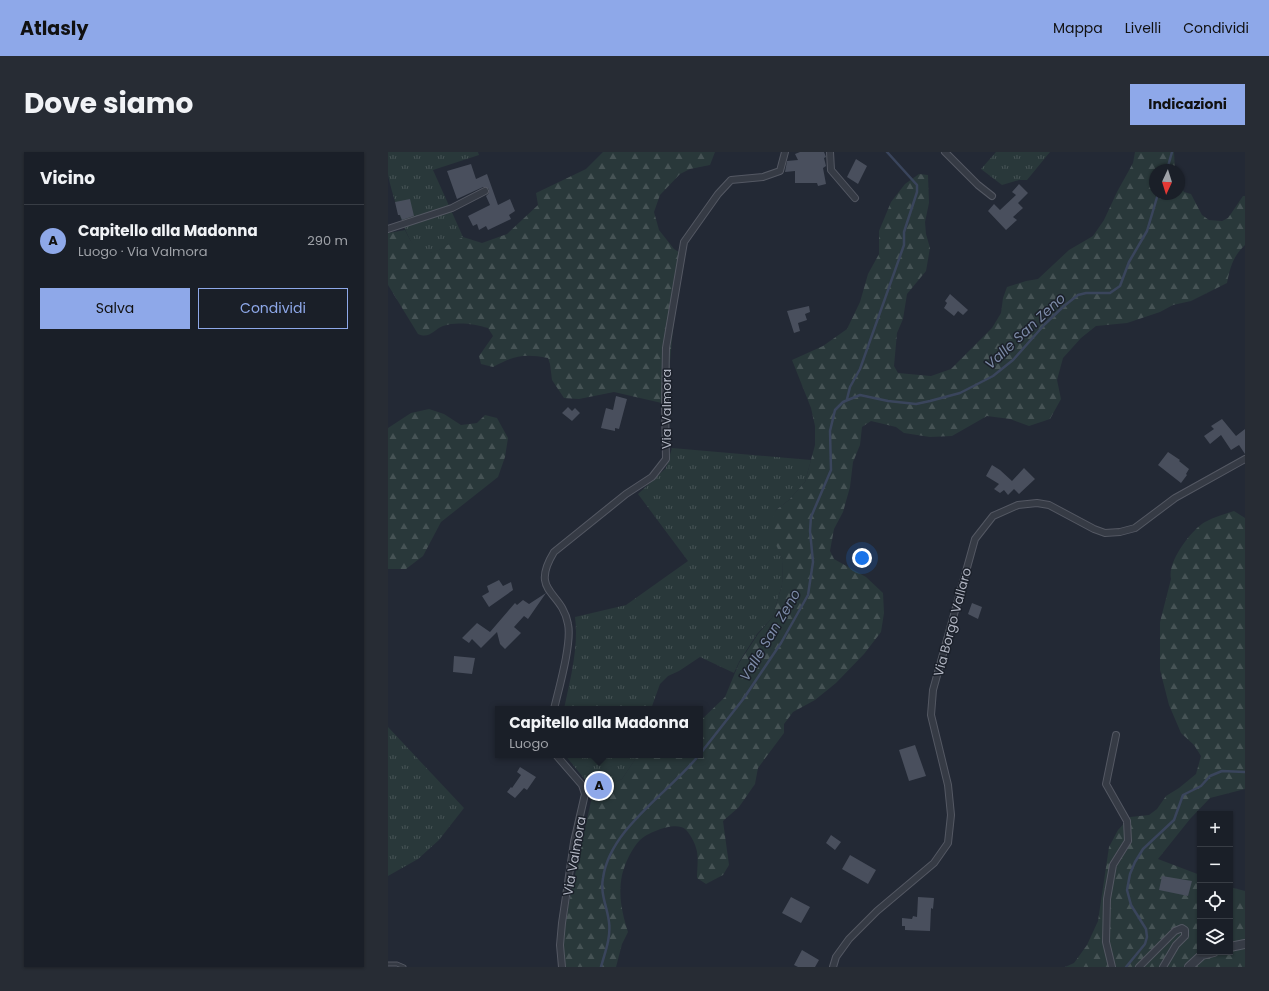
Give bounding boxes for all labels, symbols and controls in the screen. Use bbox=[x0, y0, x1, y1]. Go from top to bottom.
text: Atlasly bbox=[20, 15, 88, 42]
text: Mappa bbox=[1053, 18, 1103, 38]
text: Livelli bbox=[1125, 18, 1161, 38]
text: Condividi bbox=[1183, 18, 1249, 38]
text: Dove siamo bbox=[24, 84, 193, 123]
button: Indicazioni bbox=[1130, 84, 1245, 125]
north arrow bbox=[1149, 164, 1185, 200]
text: Vicino bbox=[40, 166, 95, 190]
text: Capitello alla Madonna bbox=[78, 220, 258, 241]
text: A bbox=[48, 231, 58, 250]
text: 290 m bbox=[307, 231, 348, 250]
text: Luogo · Via Valmora bbox=[78, 242, 207, 261]
button: Salva bbox=[40, 288, 190, 329]
button: Condividi bbox=[198, 288, 348, 329]
water label: Valle San Zeno bbox=[980, 288, 1070, 374]
street label: Via Valmora bbox=[657, 369, 676, 449]
your location bbox=[852, 548, 872, 568]
street label: Via Borgo Vallaro bbox=[929, 566, 976, 679]
water label: Valle San Zeno bbox=[735, 585, 805, 685]
popup bbox=[495, 706, 703, 758]
text: Capitello alla Madonna bbox=[509, 712, 689, 733]
text: Luogo bbox=[509, 734, 549, 753]
pin: A bbox=[586, 771, 612, 801]
map controls bbox=[1197, 811, 1233, 955]
button: + bbox=[1197, 811, 1233, 847]
street label: Via Valmora bbox=[558, 815, 591, 897]
button: − bbox=[1197, 847, 1233, 883]
button: locate bbox=[1197, 883, 1233, 919]
button: layers bbox=[1197, 919, 1233, 955]

